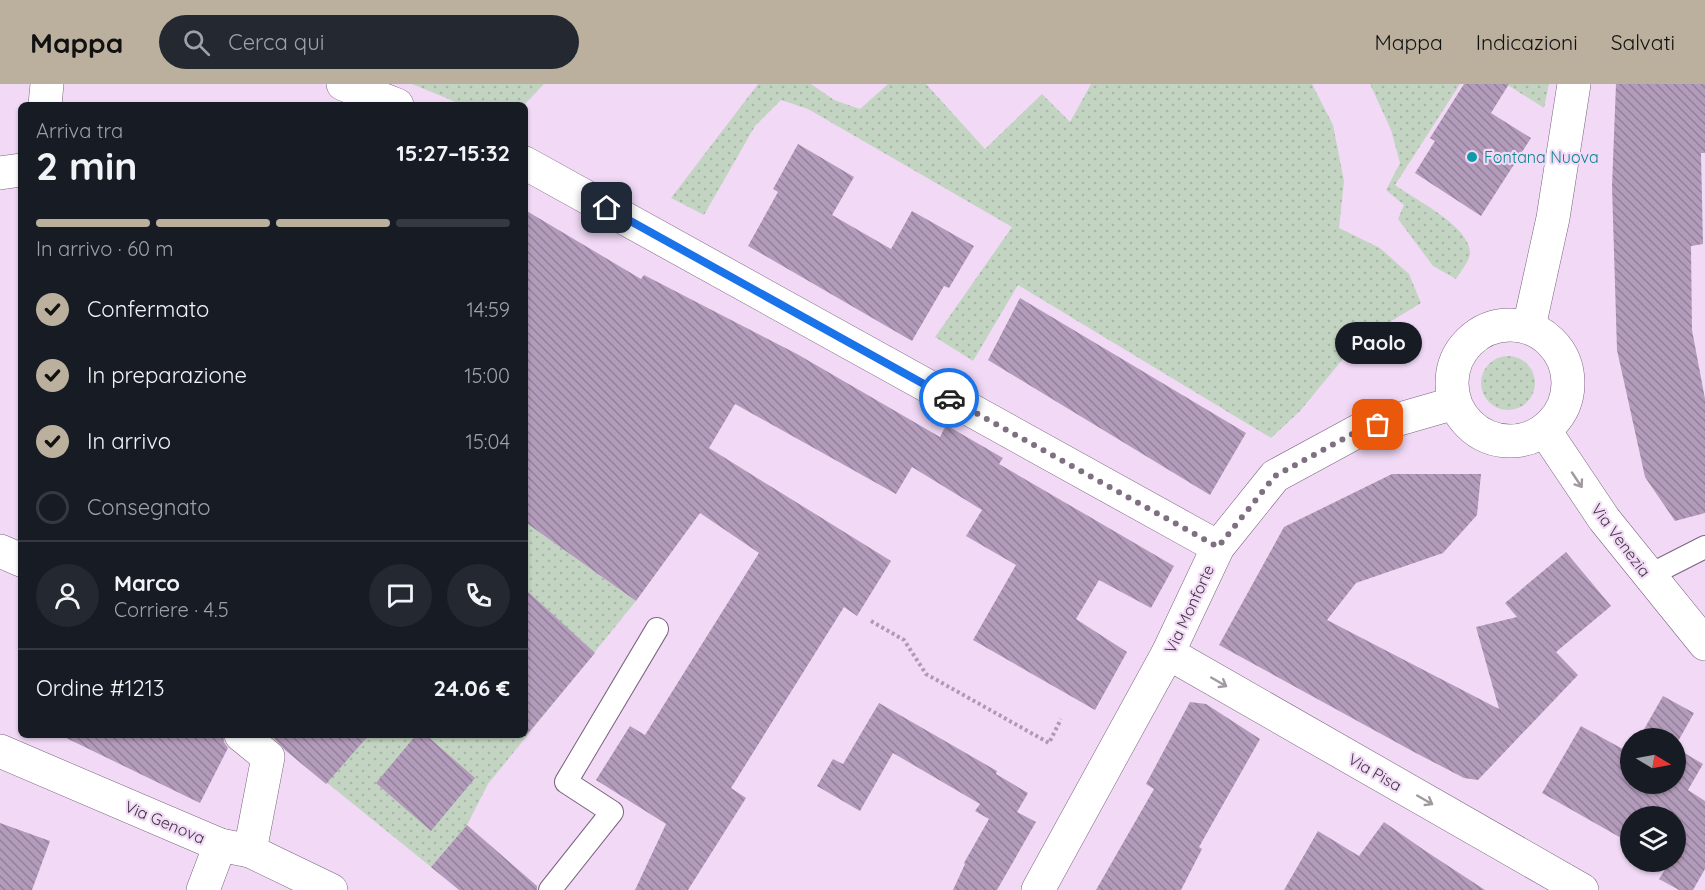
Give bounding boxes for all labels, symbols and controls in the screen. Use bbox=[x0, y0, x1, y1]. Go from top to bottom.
search box bbox=[159, 15, 579, 69]
text: Mappa bbox=[30, 25, 123, 60]
icon: search bbox=[180, 26, 213, 59]
text: Cerca qui bbox=[228, 28, 324, 56]
text: Mappa bbox=[1374, 29, 1443, 55]
text: Indicazioni bbox=[1476, 29, 1578, 55]
text: Salvati bbox=[1611, 29, 1675, 55]
text: Arriva tra bbox=[36, 118, 123, 143]
text: 15:27–15:32 bbox=[396, 139, 510, 167]
text: 2 min bbox=[36, 141, 138, 190]
place label: Fontana Nuova bbox=[1484, 147, 1599, 167]
marker: Fontana Nuova bbox=[1465, 150, 1479, 164]
pin bbox=[581, 182, 632, 233]
icon: home bbox=[590, 191, 623, 224]
text: In arrivo · 60 m bbox=[36, 236, 174, 261]
icon: check bbox=[36, 293, 69, 326]
text: Confermato bbox=[87, 295, 209, 323]
text: 14:59 bbox=[467, 297, 510, 322]
callout: Paolo bbox=[1334, 323, 1422, 365]
text: Paolo bbox=[1351, 330, 1406, 355]
icon: check bbox=[36, 359, 69, 392]
text: In preparazione bbox=[87, 361, 247, 389]
text: 15:00 bbox=[464, 363, 510, 388]
courier bbox=[919, 368, 979, 428]
icon: car bbox=[933, 382, 966, 415]
pin bbox=[1352, 399, 1403, 450]
icon: bag bbox=[1361, 408, 1394, 441]
icon: check bbox=[36, 425, 69, 458]
text: In arrivo bbox=[87, 427, 171, 455]
text: 15:04 bbox=[466, 429, 510, 454]
one-way arrow bbox=[1571, 471, 1583, 487]
text: Consegnato bbox=[87, 493, 210, 521]
street label: Via Venezia bbox=[1587, 499, 1655, 581]
street label: Via Monforte bbox=[1160, 561, 1218, 657]
button: person bbox=[36, 564, 99, 627]
button: chat bbox=[369, 564, 432, 627]
button: phone bbox=[447, 564, 510, 627]
text: Marco bbox=[114, 569, 180, 597]
text: Corriere · 4.5 bbox=[114, 597, 229, 622]
text: Ordine #1213 bbox=[36, 674, 164, 702]
text: 24.06 € bbox=[433, 674, 510, 702]
one-way arrow bbox=[1210, 676, 1227, 688]
north arrow bbox=[1620, 728, 1686, 794]
map controls bbox=[1620, 728, 1686, 872]
street label: Via Pisa bbox=[1345, 749, 1405, 795]
one-way arrow bbox=[1415, 795, 1433, 806]
street label: Via Genova bbox=[122, 796, 208, 848]
button: layers bbox=[1620, 806, 1686, 872]

